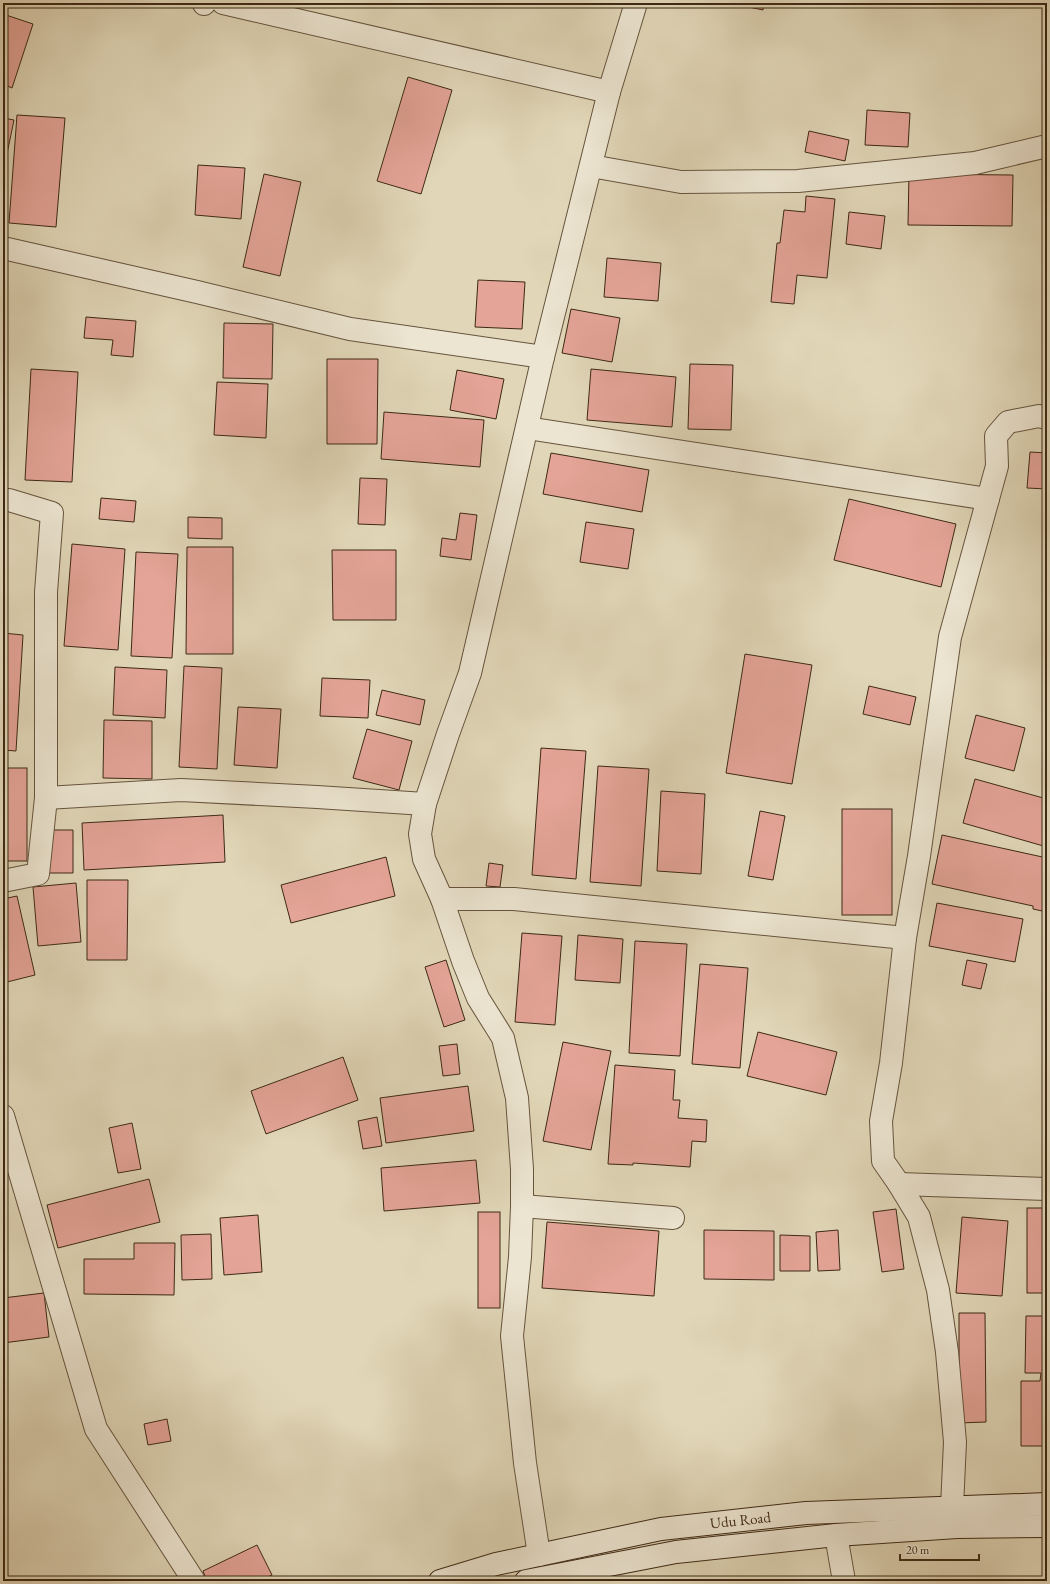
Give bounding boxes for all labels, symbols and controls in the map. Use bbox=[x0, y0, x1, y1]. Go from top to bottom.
street label: Udu Road bbox=[709, 1507, 772, 1533]
scale bar bbox=[900, 1536, 979, 1562]
text: 20 m bbox=[906, 1542, 930, 1558]

